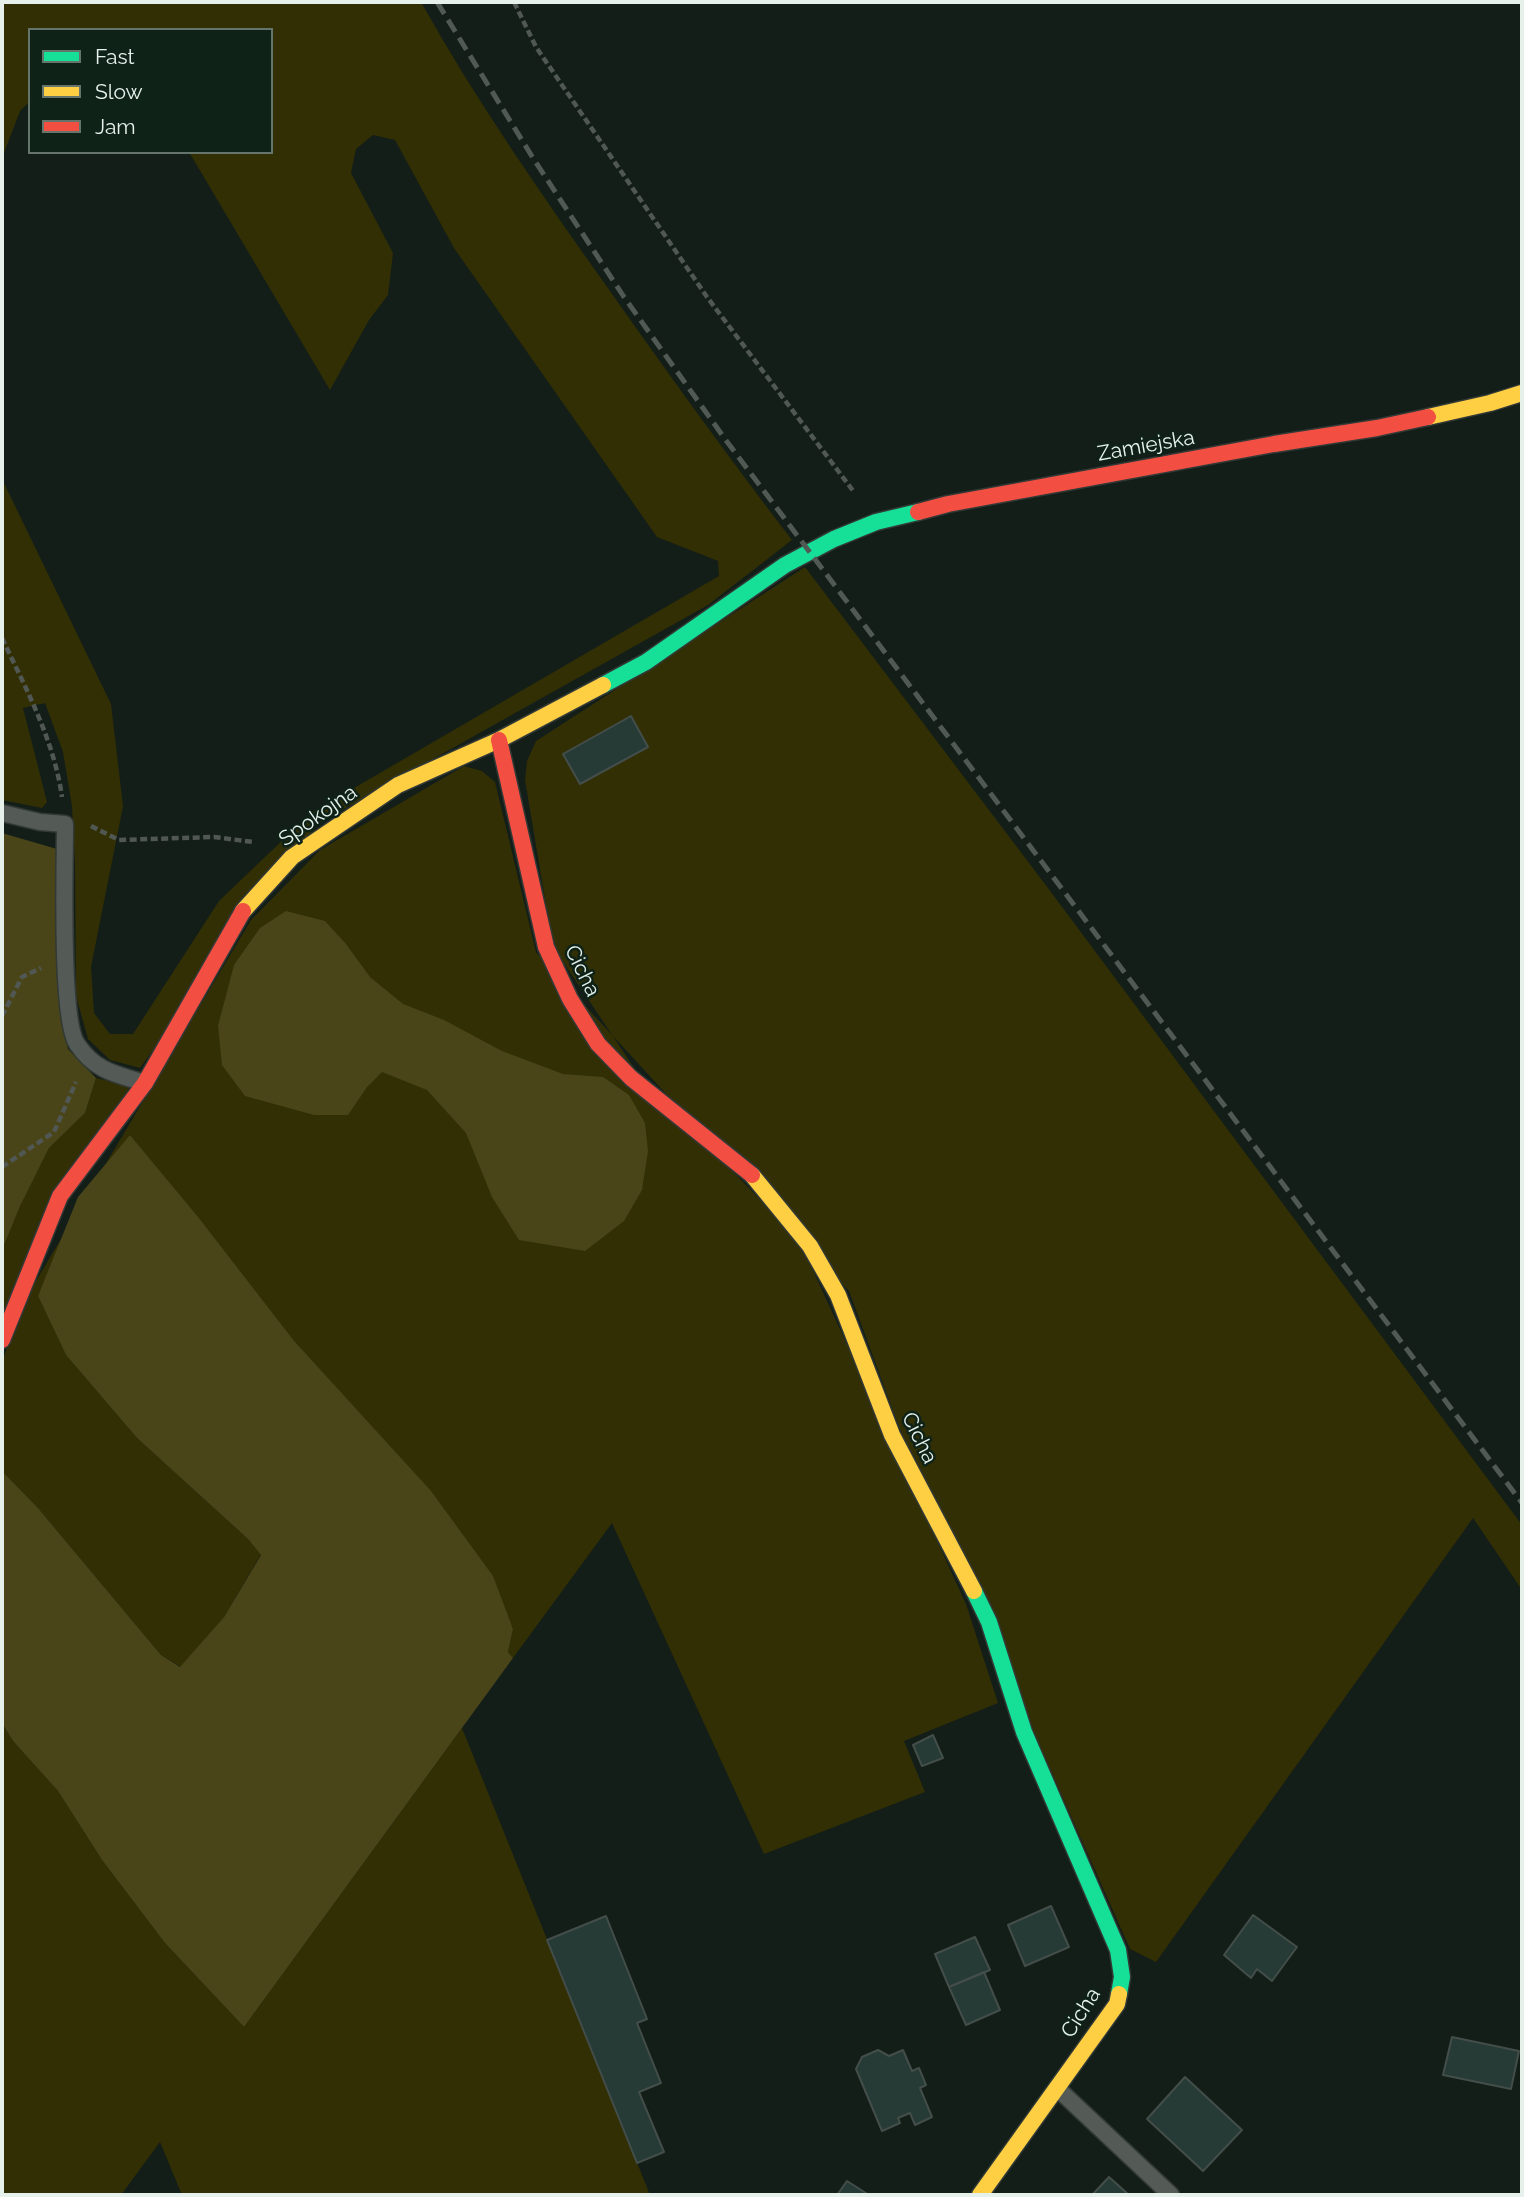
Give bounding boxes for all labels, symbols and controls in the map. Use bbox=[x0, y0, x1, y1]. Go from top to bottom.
legend bbox=[28, 28, 273, 154]
text: Fast bbox=[95, 44, 135, 69]
text: Slow bbox=[95, 79, 143, 104]
text: Jam bbox=[95, 114, 136, 139]
street label: Zamiejska bbox=[1095, 425, 1197, 467]
street label: Spokojna bbox=[274, 780, 362, 852]
street label: Cicha bbox=[559, 941, 605, 1001]
street label: Cicha bbox=[896, 1408, 942, 1468]
street label: Cicha bbox=[1056, 1983, 1106, 2043]

